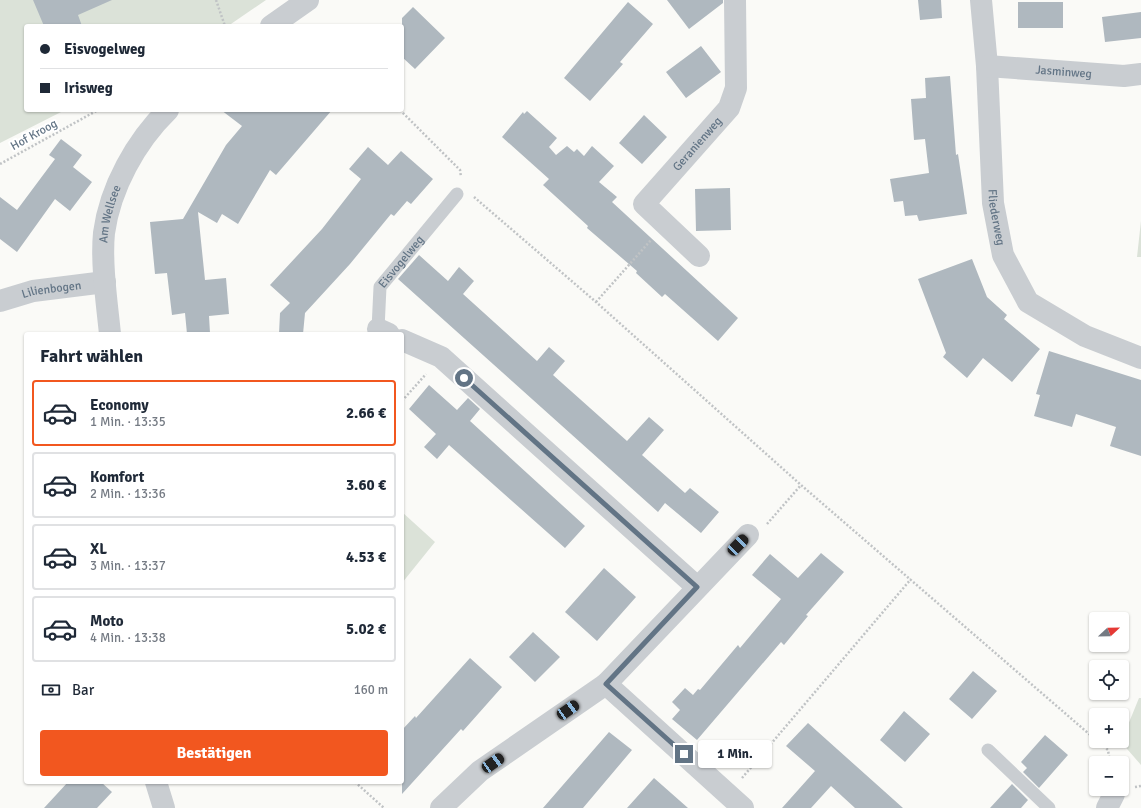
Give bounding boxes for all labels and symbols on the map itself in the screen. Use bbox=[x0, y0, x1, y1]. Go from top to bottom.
street label: Jasminweg bbox=[1035, 62, 1093, 81]
street label: Geranienweg bbox=[669, 114, 725, 174]
street label: Hof Kroog bbox=[8, 116, 60, 154]
street label: Am Wellsee bbox=[96, 183, 124, 243]
street label: Fliederweg bbox=[985, 189, 1009, 247]
street label: Eisvogelweg bbox=[375, 232, 427, 291]
street label: Lilienbogen bbox=[20, 278, 82, 302]
route start bbox=[455, 369, 473, 387]
car bbox=[725, 532, 751, 558]
north arrow bbox=[1089, 612, 1129, 652]
car bbox=[555, 698, 581, 722]
callout: 1 Min. bbox=[698, 740, 772, 768]
route end bbox=[675, 745, 693, 763]
car bbox=[480, 751, 506, 775]

